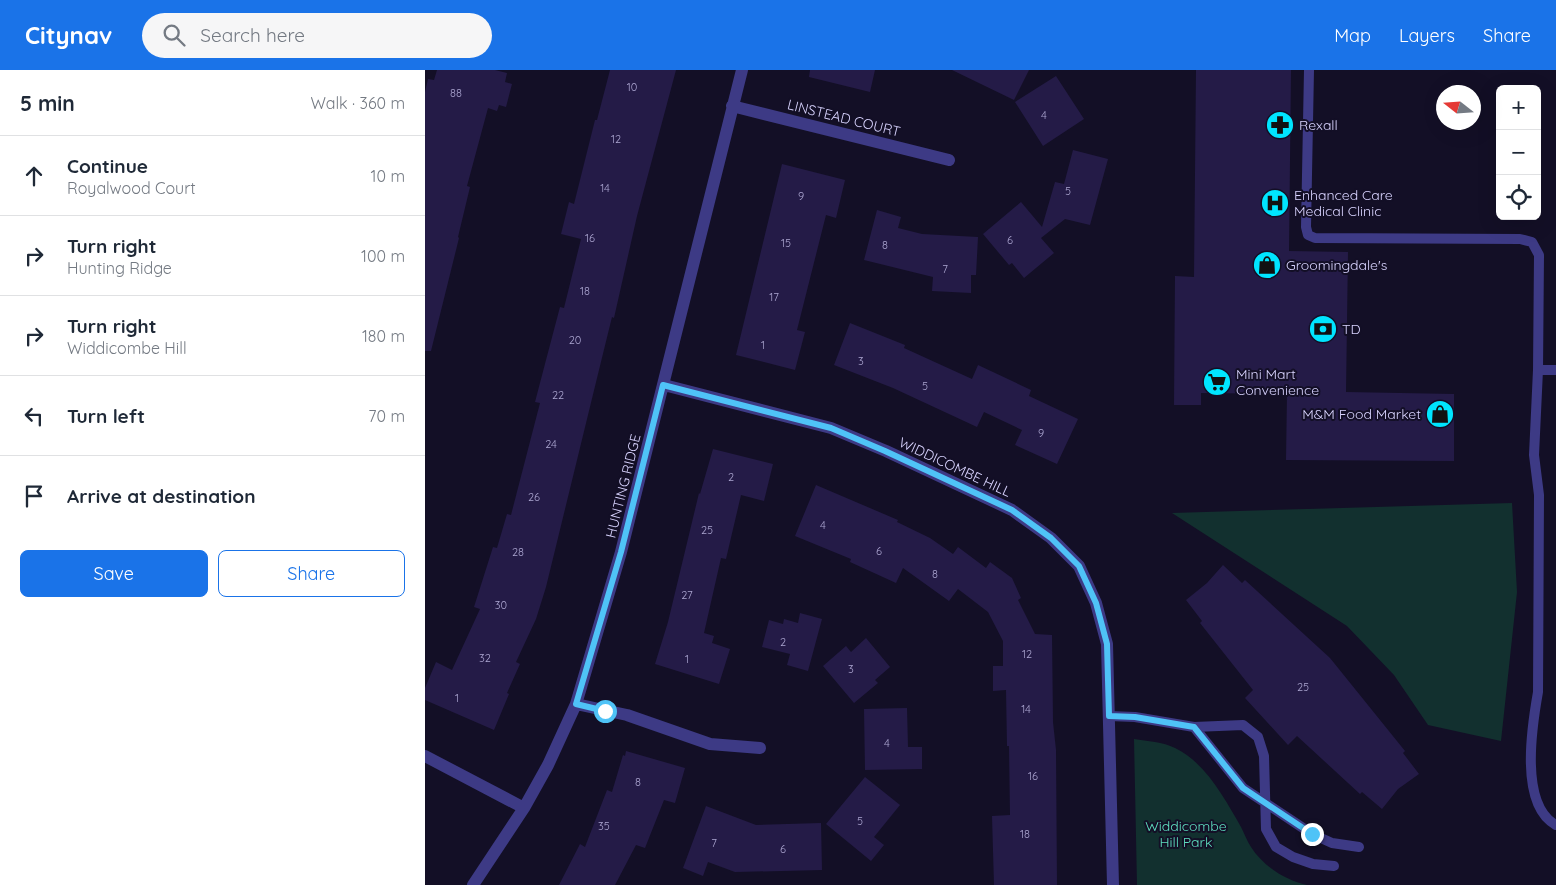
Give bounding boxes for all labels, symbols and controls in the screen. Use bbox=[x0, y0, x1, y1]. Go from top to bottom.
search box bbox=[142, 13, 492, 58]
text: Citynav bbox=[25, 20, 112, 50]
icon: search bbox=[160, 21, 188, 49]
text: Search here bbox=[200, 23, 305, 47]
text: Map bbox=[1334, 24, 1371, 47]
text: Layers bbox=[1399, 24, 1455, 47]
text: Share bbox=[1483, 24, 1531, 47]
house number: 10 bbox=[627, 80, 637, 94]
north arrow bbox=[1436, 85, 1481, 130]
map controls bbox=[1496, 85, 1541, 220]
button: + bbox=[1496, 85, 1541, 130]
house number: 88 bbox=[450, 86, 462, 100]
text: 5 min bbox=[20, 90, 75, 116]
text: Walk · 360 m bbox=[310, 93, 405, 113]
street label: LINSTEAD COURT bbox=[786, 95, 902, 141]
house number: 4 bbox=[1041, 108, 1047, 122]
pharmacy icon: Rexall bbox=[1265, 110, 1295, 140]
place label: Rexall bbox=[1299, 116, 1338, 134]
button: − bbox=[1496, 130, 1541, 175]
house number: 12 bbox=[611, 132, 621, 146]
text: Continue bbox=[67, 154, 148, 178]
icon: ahead bbox=[20, 162, 48, 190]
text: 10 m bbox=[371, 166, 405, 186]
button: locate bbox=[1496, 175, 1541, 220]
text: Royalwood Court bbox=[67, 178, 196, 198]
house number: 14 bbox=[600, 181, 610, 195]
house number: 5 bbox=[1065, 184, 1071, 198]
place label: Enhanced Care Medical Clinic bbox=[1294, 186, 1393, 220]
hospital icon: Enhanced Care Medical Clinic bbox=[1260, 188, 1290, 218]
house number: 9 bbox=[798, 189, 804, 203]
house number: 16 bbox=[585, 231, 595, 245]
house number: 6 bbox=[1007, 233, 1013, 247]
text: Turn right bbox=[67, 234, 156, 258]
house number: 15 bbox=[781, 236, 791, 250]
house number: 8 bbox=[882, 238, 888, 252]
icon: right bbox=[20, 242, 48, 270]
text: 100 m bbox=[361, 246, 405, 266]
shop icon: Groomingdale's bbox=[1252, 250, 1282, 280]
place label: Groomingdale's bbox=[1286, 256, 1387, 274]
text: Hunting Ridge bbox=[67, 258, 172, 278]
house number: 7 bbox=[942, 262, 948, 276]
house number: 18 bbox=[580, 284, 590, 298]
house number: 17 bbox=[769, 290, 779, 304]
text: Turn right bbox=[67, 314, 156, 338]
bank icon: TD bbox=[1308, 314, 1338, 344]
place label: TD bbox=[1342, 320, 1361, 338]
icon: right bbox=[20, 322, 48, 350]
text: 180 m bbox=[362, 326, 405, 346]
house number: 20 bbox=[569, 333, 581, 347]
text: Widdicombe Hill bbox=[67, 338, 187, 358]
house number: 1 bbox=[761, 338, 765, 352]
house number: 3 bbox=[858, 354, 864, 368]
place label: Mini Mart Convenience bbox=[1236, 365, 1319, 399]
supermarket icon: Mini Mart Convenience bbox=[1202, 367, 1232, 397]
house number: 5 bbox=[922, 379, 928, 393]
house number: 22 bbox=[552, 388, 564, 402]
shop icon: M&M Food Market bbox=[1425, 399, 1455, 429]
icon: left bbox=[20, 402, 48, 430]
text: Turn left bbox=[67, 404, 145, 428]
place label: M&M Food Market bbox=[1302, 405, 1421, 423]
text: 70 m bbox=[368, 406, 405, 426]
house number: 9 bbox=[1038, 426, 1044, 440]
street label: HUNTING RIDGE bbox=[601, 432, 645, 540]
street label: WIDDICOMBE HILL bbox=[896, 433, 1014, 501]
house number: 24 bbox=[545, 437, 557, 451]
house number: 2 bbox=[728, 470, 734, 484]
icon: arrive bbox=[20, 482, 48, 510]
text: Arrive at destination bbox=[67, 484, 256, 508]
house number: 26 bbox=[528, 490, 540, 504]
house number: 4 bbox=[820, 518, 826, 532]
house number: 25 bbox=[701, 523, 713, 537]
house number: 6 bbox=[876, 544, 882, 558]
house number: 28 bbox=[512, 545, 524, 559]
button: Save bbox=[20, 550, 208, 597]
button: Share bbox=[218, 550, 405, 597]
house number: 8 bbox=[932, 567, 938, 581]
house number: 27 bbox=[681, 588, 693, 602]
house number: 30 bbox=[495, 598, 507, 612]
house number: 2 bbox=[780, 635, 786, 649]
house number: 12 bbox=[1022, 647, 1032, 661]
house number: 32 bbox=[479, 651, 491, 665]
house number: 1 bbox=[685, 652, 689, 666]
house number: 3 bbox=[848, 662, 854, 676]
house number: 25 bbox=[1297, 680, 1309, 694]
house number: 1 bbox=[455, 691, 459, 705]
route start bbox=[594, 700, 617, 723]
house number: 14 bbox=[1021, 702, 1031, 716]
house number: 4 bbox=[884, 736, 890, 750]
house number: 16 bbox=[1028, 769, 1038, 783]
house number: 8 bbox=[635, 775, 641, 789]
house number: 5 bbox=[857, 814, 863, 828]
park label: Widdicombe Hill Park bbox=[1145, 817, 1227, 851]
house number: 35 bbox=[598, 819, 610, 833]
route end bbox=[1301, 823, 1324, 846]
house number: 18 bbox=[1020, 827, 1030, 841]
house number: 7 bbox=[711, 836, 717, 850]
house number: 6 bbox=[780, 842, 786, 856]

